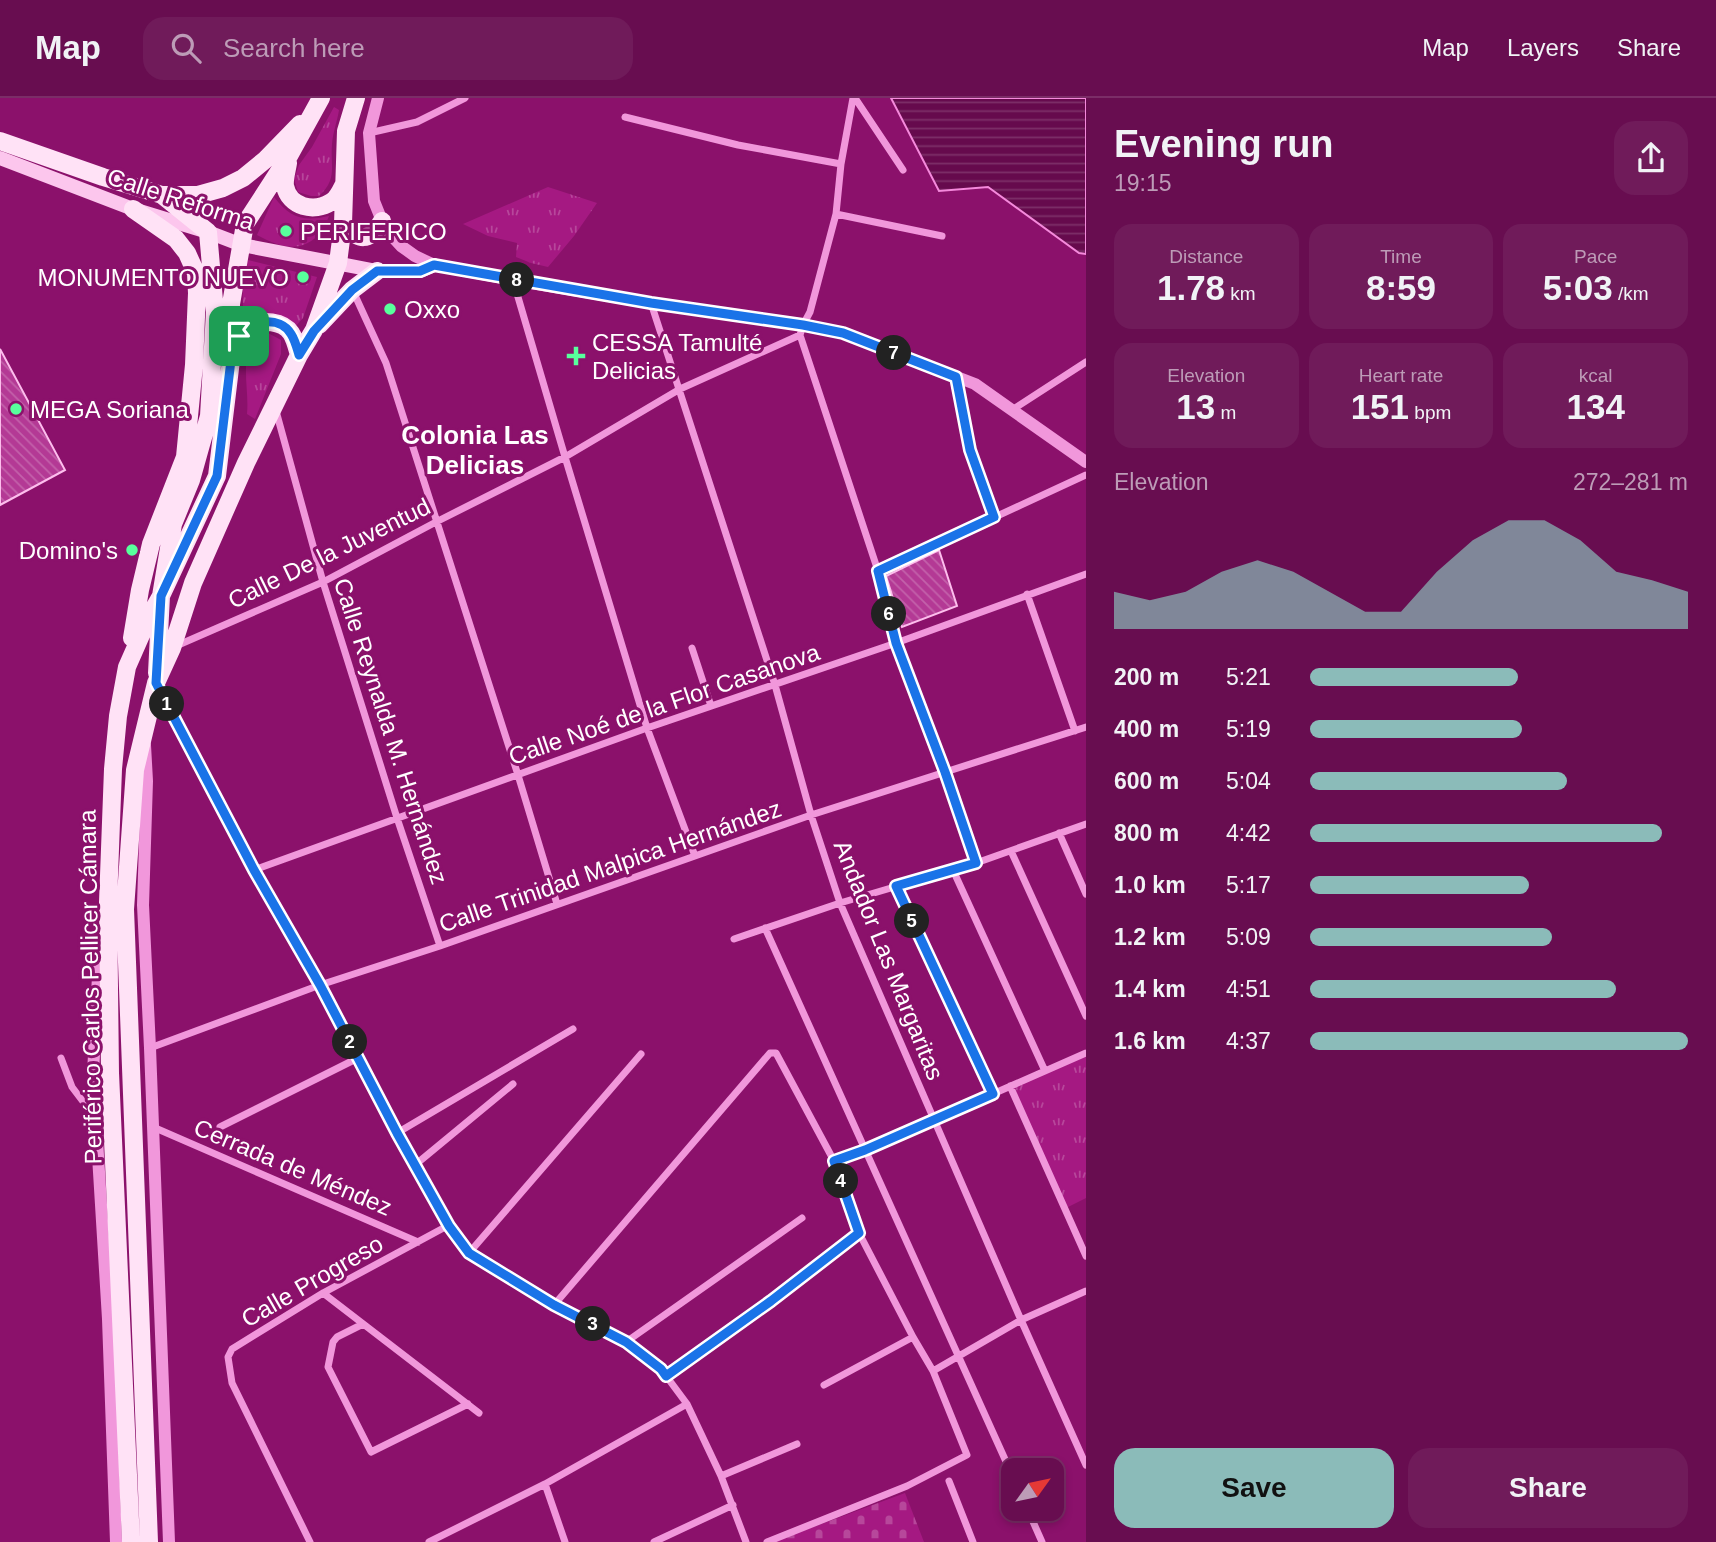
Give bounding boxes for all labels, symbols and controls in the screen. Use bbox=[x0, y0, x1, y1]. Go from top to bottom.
search box bbox=[143, 17, 633, 80]
text: Map bbox=[35, 29, 101, 66]
icon: search bbox=[167, 29, 205, 67]
text: Search here bbox=[223, 33, 365, 63]
text: Map bbox=[1422, 34, 1469, 61]
text: Layers bbox=[1507, 34, 1579, 61]
text: Share bbox=[1617, 34, 1681, 61]
button: share bbox=[1614, 121, 1688, 195]
text: Evening run bbox=[1114, 123, 1334, 165]
street label: Calle Reforma bbox=[104, 162, 259, 236]
text: 19:15 bbox=[1114, 170, 1172, 196]
place label: PERIFERICO bbox=[300, 218, 447, 245]
marker: PERIFERICO bbox=[278, 223, 294, 239]
text: Distance bbox=[1169, 246, 1243, 267]
text: Time bbox=[1380, 246, 1422, 267]
text: Pace bbox=[1574, 246, 1617, 267]
pin: 8 bbox=[500, 262, 534, 298]
place label: MONUMENTO NUEVO bbox=[37, 264, 289, 291]
text: 1.78 bbox=[1157, 268, 1225, 307]
text: 8:59 bbox=[1366, 268, 1436, 307]
text: 5:03 bbox=[1543, 268, 1613, 307]
marker: MONUMENTO NUEVO bbox=[295, 269, 311, 285]
text: 8 bbox=[511, 269, 522, 290]
text: km bbox=[1225, 283, 1256, 304]
text: /km bbox=[1613, 283, 1649, 304]
place label: Oxxo bbox=[404, 296, 460, 323]
marker: Oxxo bbox=[382, 301, 398, 317]
pin bbox=[209, 306, 269, 366]
icon: arrive bbox=[220, 317, 258, 355]
place label: CESSA Tamulté Delicias bbox=[592, 329, 762, 384]
pin: 7 bbox=[876, 336, 912, 370]
text: 7 bbox=[888, 342, 899, 363]
marker: CESSA Tamulté Delicias bbox=[566, 346, 586, 366]
text: Elevation bbox=[1167, 365, 1245, 386]
text: Heart rate bbox=[1359, 365, 1443, 386]
text: kcal bbox=[1579, 365, 1613, 386]
text: 13 bbox=[1176, 387, 1215, 426]
text: 151 bbox=[1351, 387, 1409, 426]
text: 134 bbox=[1566, 387, 1625, 426]
place label: MEGA Soriana bbox=[30, 396, 189, 423]
marker: MEGA Soriana bbox=[8, 401, 24, 417]
text: m bbox=[1215, 402, 1236, 423]
text: bpm bbox=[1409, 402, 1451, 423]
district label: Colonia Las Delicias bbox=[401, 420, 549, 480]
text: Elevation bbox=[1114, 469, 1209, 495]
text: 272–281 m bbox=[1573, 469, 1688, 495]
street label: Calle De la Juventud bbox=[224, 492, 434, 614]
place label: Domino's bbox=[19, 537, 118, 564]
marker: Domino's bbox=[124, 542, 140, 558]
street label: Calle Reynalda M. Hernández bbox=[329, 575, 453, 887]
pin: 6 bbox=[872, 596, 906, 632]
text: 6 bbox=[883, 603, 894, 624]
street label: Calle Noé de la Flor Casanova bbox=[505, 638, 824, 770]
text: 200 m bbox=[1114, 664, 1179, 690]
text: 5:21 bbox=[1226, 664, 1271, 690]
pin: 1 bbox=[150, 686, 184, 722]
text: 1 bbox=[161, 693, 172, 714]
text: 400 m bbox=[1114, 716, 1179, 742]
text: 5:19 bbox=[1226, 716, 1271, 742]
text: 600 m bbox=[1114, 768, 1179, 794]
text: 5:04 bbox=[1226, 768, 1271, 794]
street label: Calle Trinidad Malpica Hernández bbox=[435, 795, 785, 937]
street label: Periférico Carlos Pellicer Cámara bbox=[73, 809, 107, 1165]
text: 800 m bbox=[1114, 820, 1179, 846]
text: 4:42 bbox=[1226, 820, 1271, 846]
street label: Andador Las Margaritas bbox=[829, 836, 949, 1084]
text: 1.0 km bbox=[1114, 872, 1186, 898]
text: 5:17 bbox=[1226, 872, 1271, 898]
pin: 5 bbox=[894, 904, 930, 938]
text: 5 bbox=[906, 910, 917, 931]
text: 1.2 km bbox=[1114, 924, 1186, 950]
text: 5:09 bbox=[1226, 924, 1271, 950]
text: 1.4 km bbox=[1114, 976, 1186, 1002]
text: 4:51 bbox=[1226, 976, 1271, 1002]
pin: 2 bbox=[332, 1024, 368, 1060]
text: 1.6 km bbox=[1114, 1028, 1186, 1054]
text: 4:37 bbox=[1226, 1028, 1271, 1054]
text: 2 bbox=[344, 1031, 355, 1052]
street label: Cerrada de Méndez bbox=[190, 1113, 396, 1221]
pin: 4 bbox=[824, 1164, 858, 1198]
text: 4 bbox=[835, 1170, 846, 1191]
street label: Calle Progreso bbox=[237, 1230, 387, 1332]
pin: 3 bbox=[576, 1306, 610, 1342]
text: 3 bbox=[587, 1313, 598, 1334]
button: Save bbox=[1114, 1448, 1394, 1528]
button: Share bbox=[1408, 1448, 1688, 1528]
north arrow bbox=[1001, 1458, 1064, 1521]
map controls bbox=[1001, 1458, 1064, 1521]

